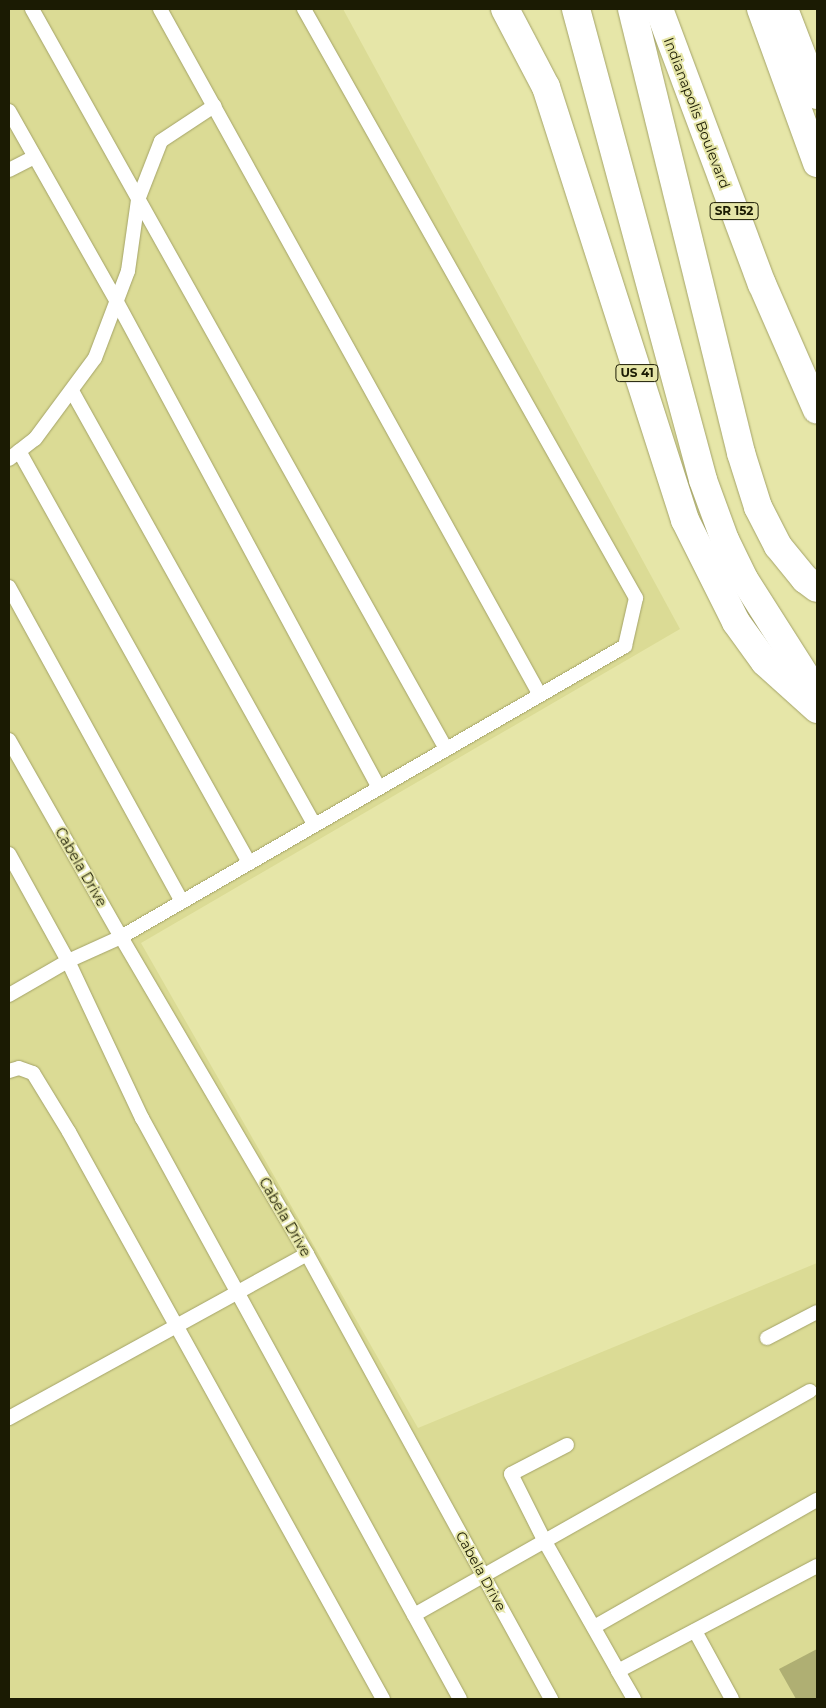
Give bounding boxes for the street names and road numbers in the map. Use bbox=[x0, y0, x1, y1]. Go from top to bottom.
street label: Indianapolis Boulevard bbox=[660, 35, 734, 191]
road number: SR 152 bbox=[709, 202, 759, 220]
road number: US 41 bbox=[614, 363, 660, 382]
street label: Cabela Drive bbox=[52, 825, 110, 909]
street label: Cabela Drive bbox=[256, 1175, 314, 1259]
street label: Cabela Drive bbox=[452, 1528, 510, 1614]

